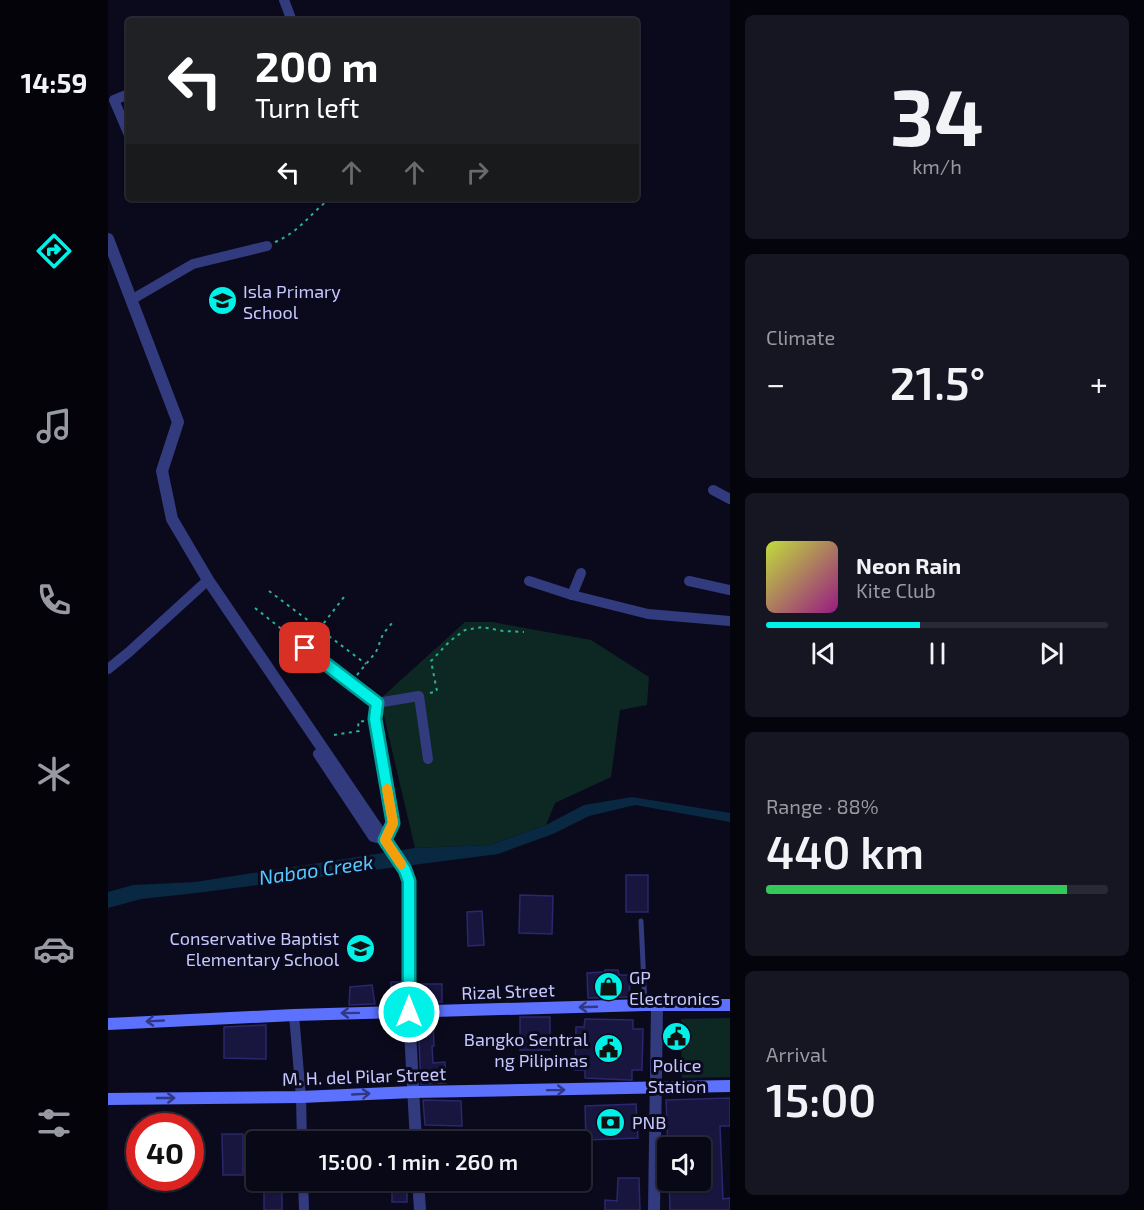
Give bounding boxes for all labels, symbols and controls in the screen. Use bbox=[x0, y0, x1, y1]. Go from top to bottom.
text: 200 m bbox=[255, 40, 378, 90]
icon: left bbox=[156, 42, 234, 120]
text: 14:59 bbox=[21, 66, 87, 98]
text: 34 bbox=[890, 68, 984, 162]
text: Turn left bbox=[255, 91, 359, 123]
text: km/h bbox=[912, 154, 962, 178]
icon: left bbox=[272, 156, 305, 189]
icon: ahead bbox=[335, 156, 368, 189]
icon: ahead bbox=[398, 156, 431, 189]
icon: right bbox=[461, 156, 494, 189]
icon: directions bbox=[33, 230, 75, 272]
place label: Isla Primary School bbox=[243, 280, 341, 323]
school or university icon: Isla Primary School bbox=[206, 285, 238, 317]
text: Climate bbox=[766, 325, 835, 349]
text: 21.5° bbox=[890, 355, 985, 409]
text: − bbox=[766, 363, 785, 403]
text: + bbox=[1090, 363, 1108, 403]
icon: music bbox=[33, 405, 75, 447]
text: Neon Rain bbox=[856, 552, 961, 578]
text: Kite Club bbox=[856, 578, 936, 602]
icon: phone bbox=[33, 579, 75, 621]
pin bbox=[279, 622, 330, 673]
icon: arrive bbox=[288, 631, 321, 664]
icon: previous bbox=[807, 637, 840, 670]
icon: pause bbox=[921, 637, 954, 670]
icon: next bbox=[1035, 637, 1068, 670]
icon: climate bbox=[33, 753, 75, 795]
text: Range · 88% bbox=[766, 794, 879, 818]
text: 440 km bbox=[766, 824, 924, 878]
water label: Nabao Creek bbox=[257, 849, 375, 889]
place label: Conservative Baptist Elementary School bbox=[169, 927, 340, 970]
icon: car bbox=[33, 928, 75, 970]
school or university icon: Conservative Baptist Elementary School bbox=[344, 932, 376, 964]
place label: GP Electronics bbox=[629, 966, 720, 1009]
shop icon: GP Electronics bbox=[592, 971, 624, 1003]
street label: Rizal Street bbox=[461, 978, 555, 1004]
position arrow bbox=[377, 980, 441, 1044]
one-way arrow bbox=[578, 1001, 598, 1013]
one-way arrow bbox=[341, 1008, 361, 1019]
one-way arrow bbox=[146, 1016, 166, 1027]
public building icon: Police Station bbox=[661, 1020, 693, 1052]
place label: Bangko Sentral ng Pilipinas bbox=[464, 1028, 589, 1071]
public building icon: Bangko Sentral ng Pilipinas bbox=[593, 1033, 625, 1065]
text: Arrival bbox=[766, 1042, 827, 1066]
place label: Police Station bbox=[648, 1054, 706, 1097]
street label: M. H. del Pilar Street bbox=[282, 1062, 447, 1090]
text: 15:00 bbox=[766, 1072, 876, 1126]
one-way arrow bbox=[546, 1084, 566, 1095]
one-way arrow bbox=[351, 1089, 371, 1100]
one-way arrow bbox=[156, 1092, 176, 1104]
icon: filters bbox=[33, 1102, 75, 1144]
bank icon: PNB bbox=[595, 1106, 627, 1138]
place label: PNB bbox=[632, 1111, 666, 1133]
speed limit sign: 40 bbox=[126, 1113, 204, 1191]
map controls bbox=[657, 1137, 711, 1191]
button: sound bbox=[657, 1137, 711, 1191]
text: 15:00 · 1 min · 260 m bbox=[319, 1148, 518, 1174]

